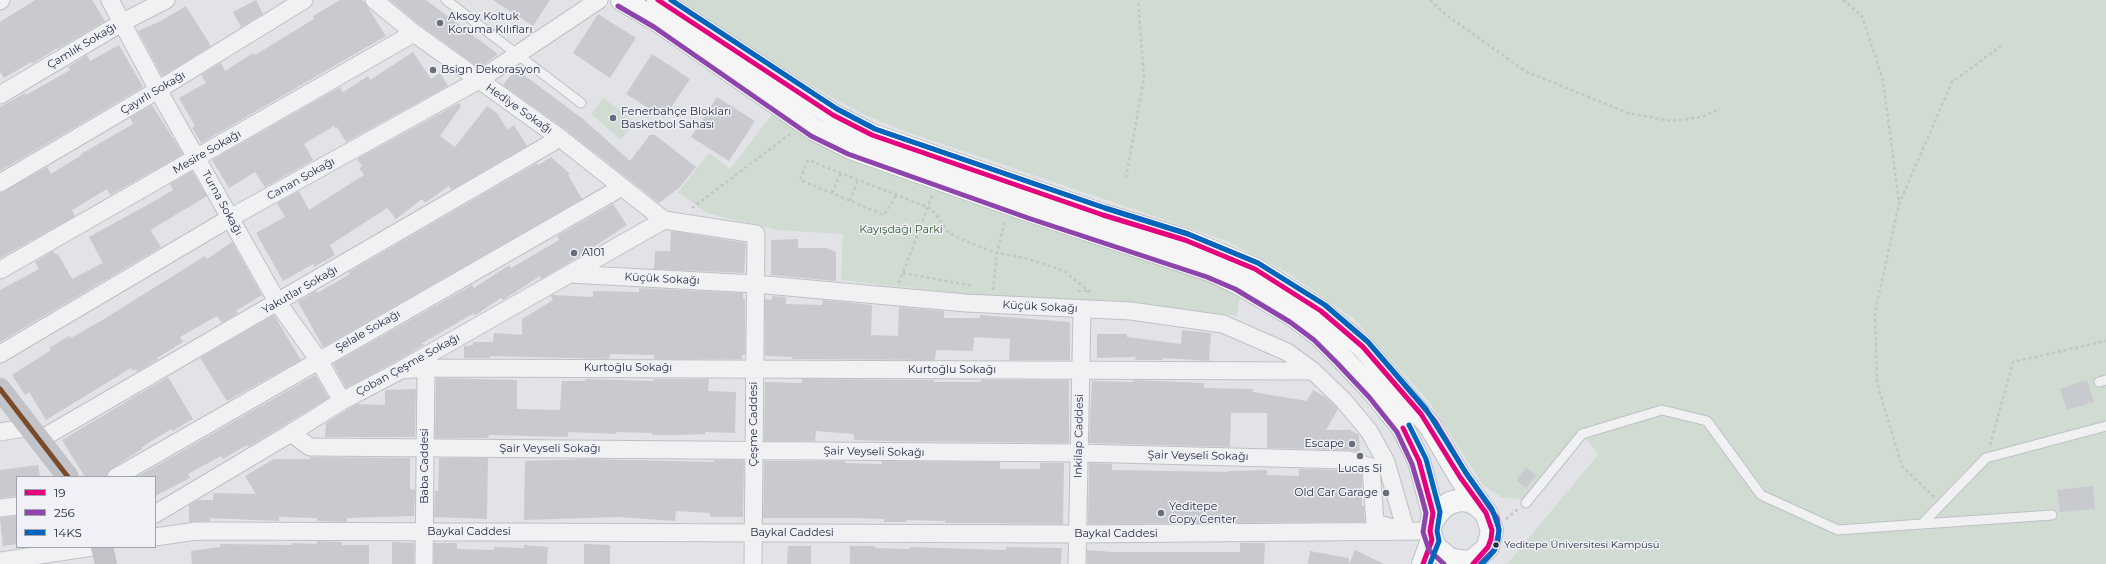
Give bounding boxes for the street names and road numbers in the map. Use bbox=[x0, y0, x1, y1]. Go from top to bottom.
street label: Çamlık Sokağı bbox=[45, 20, 119, 72]
street label: Çayırlı Sokağı bbox=[118, 69, 188, 117]
street label: Hediye Sokağı bbox=[483, 81, 555, 137]
street label: Mesire Sokağı bbox=[171, 127, 243, 177]
street label: Canan Sokağı bbox=[265, 155, 337, 203]
street label: Turna Sokağı bbox=[199, 168, 245, 238]
street label: Yakutlar Sokağı bbox=[260, 263, 340, 317]
street label: Küçük Sokağı bbox=[624, 270, 700, 288]
street label: Küçük Sokağı bbox=[1002, 298, 1078, 316]
street label: Şelale Sokağı bbox=[333, 307, 403, 355]
street label: Çoban Çeşme Sokağı bbox=[354, 331, 462, 399]
street label: Kurtoğlu Sokağı bbox=[584, 361, 672, 375]
street label: Kurtoğlu Sokağı bbox=[908, 363, 996, 377]
street label: Çeşme Caddesi bbox=[747, 382, 761, 466]
street label: Inkilap Caddesi bbox=[1072, 394, 1086, 478]
street label: Baba Caddesi bbox=[418, 428, 432, 504]
street label: Şair Veyseli Sokağı bbox=[500, 442, 600, 456]
street label: Şair Veyseli Sokağı bbox=[823, 445, 925, 459]
street label: Şair Veyseli Sokağı bbox=[1147, 449, 1249, 463]
street label: Baykal Caddesi bbox=[427, 525, 511, 539]
street label: Baykal Caddesi bbox=[750, 526, 834, 540]
street label: Baykal Caddesi bbox=[1074, 527, 1158, 541]

